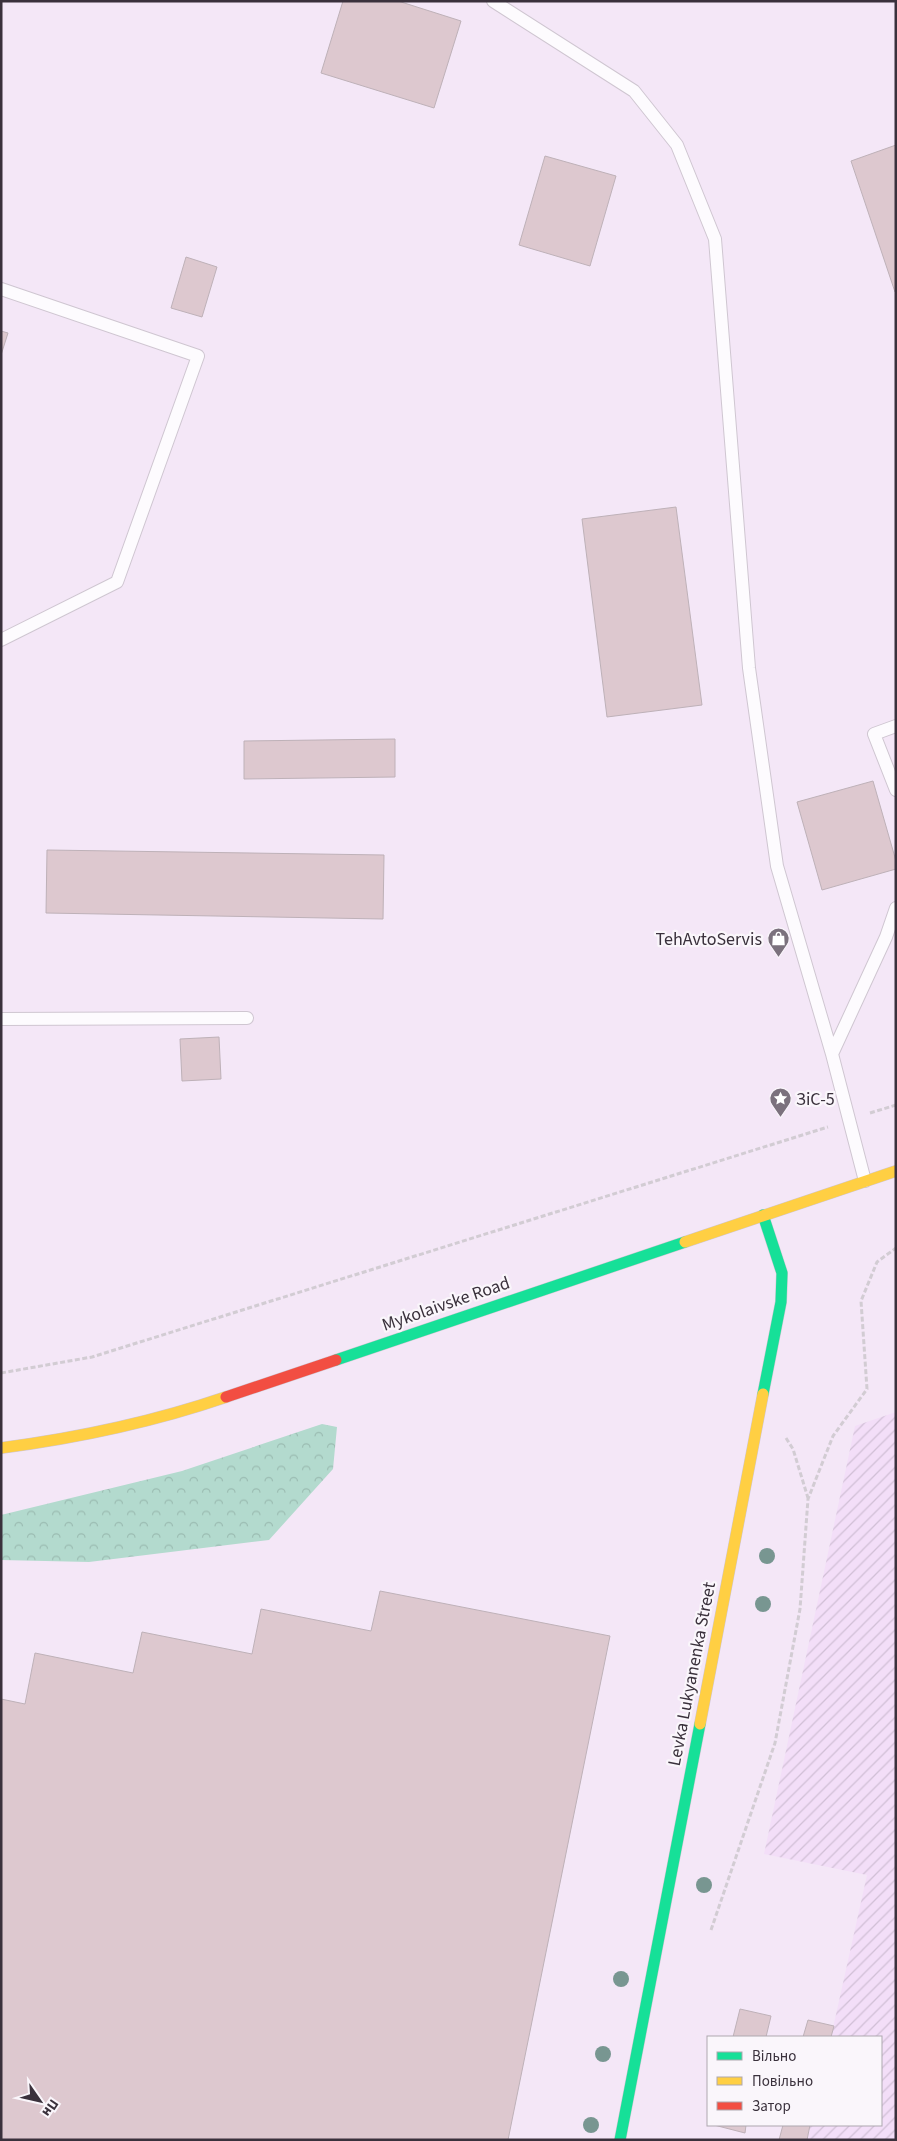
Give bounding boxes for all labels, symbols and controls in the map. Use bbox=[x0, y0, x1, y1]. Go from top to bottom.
place label: TehAvtoServis bbox=[656, 927, 762, 952]
shop icon: TehAvtoServis bbox=[766, 927, 790, 958]
place icon: ЗіС-5 bbox=[768, 1087, 792, 1118]
place label: ЗіС-5 bbox=[796, 1087, 835, 1112]
street label: Mykolaivske Road bbox=[379, 1270, 513, 1338]
street label: Levka Lukyanenka Street bbox=[662, 1580, 722, 1768]
legend bbox=[707, 2036, 882, 2126]
text: Вільно bbox=[752, 2046, 796, 2067]
text: Повільно bbox=[752, 2071, 813, 2092]
north arrow bbox=[15, 2076, 65, 2126]
text: Пн bbox=[37, 2095, 63, 2121]
text: Затор bbox=[752, 2096, 791, 2117]

